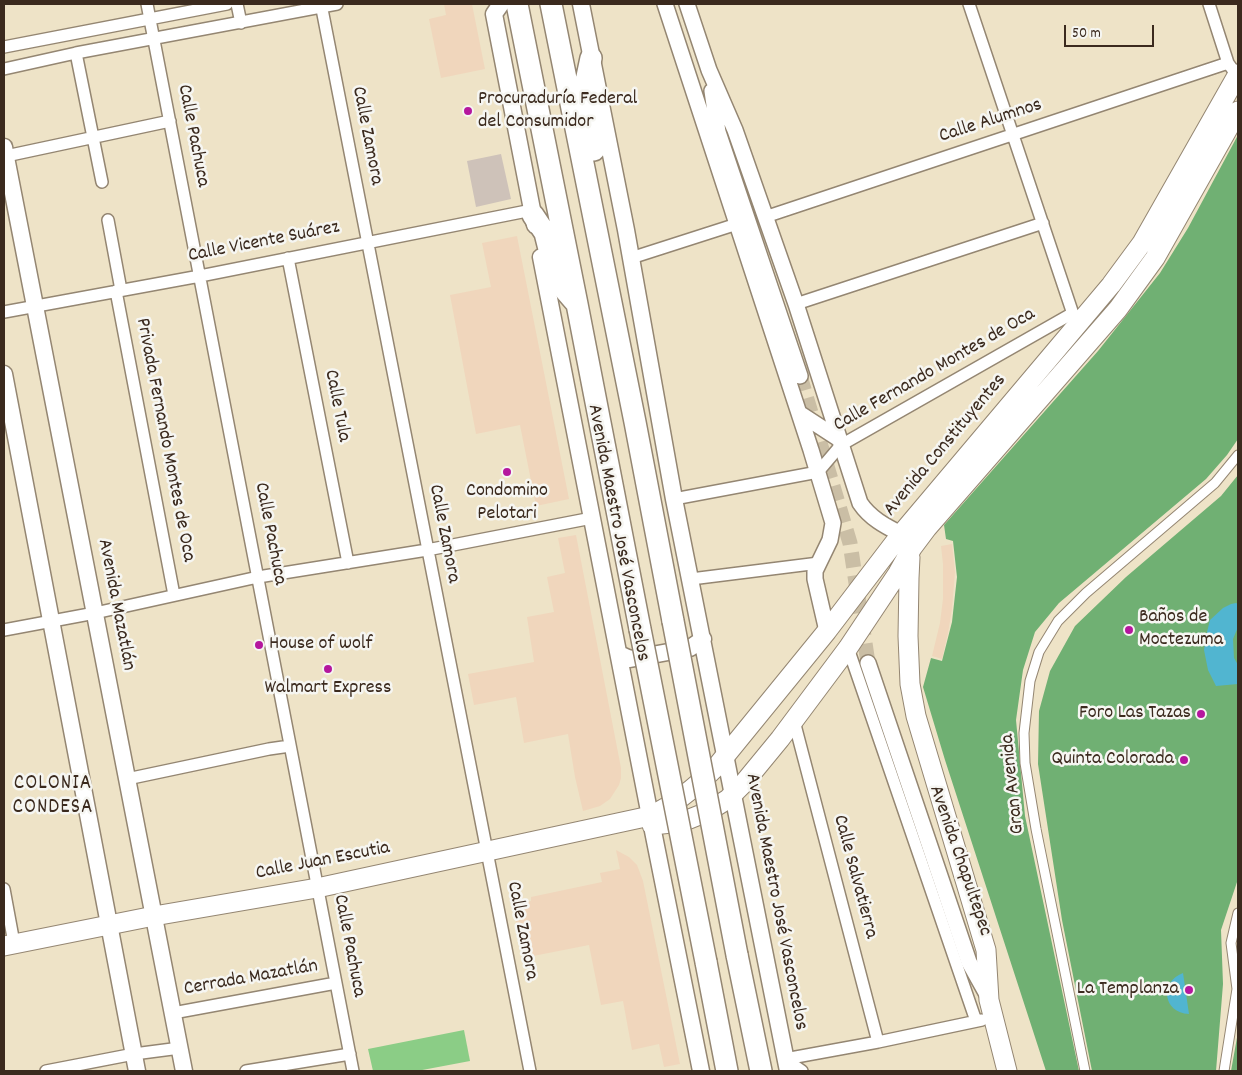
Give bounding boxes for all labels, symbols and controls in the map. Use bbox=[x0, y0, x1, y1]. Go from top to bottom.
scale bar bbox=[1067, 15, 1157, 47]
text: 50 m bbox=[1072, 23, 1101, 45]
street label: Calle Pachuca bbox=[170, 83, 214, 189]
street label: Calle Zamora bbox=[345, 85, 387, 187]
place label: Procuraduría Federal del Consumidor bbox=[478, 88, 637, 135]
street label: Calle Alumnos bbox=[937, 94, 1045, 150]
marker: Procuraduría Federal del Consumidor bbox=[462, 105, 474, 117]
street label: Calle Vicente Suárez bbox=[186, 217, 342, 269]
street label: Calle Fernando Montes de Oca bbox=[830, 303, 1040, 439]
street label: Privada Fernando Montes de Oca bbox=[129, 316, 199, 564]
street label: Calle Tula bbox=[317, 368, 355, 444]
street label: Avenida Constituyentes bbox=[879, 370, 1013, 522]
street label: Avenida Maestro José Vasconcelos bbox=[580, 403, 654, 663]
marker: Condomino Pelotari bbox=[501, 466, 513, 478]
place label: Condomino Pelotari bbox=[466, 480, 548, 527]
street label: Calle Pachuca bbox=[247, 481, 291, 587]
street label: Calle Zamora bbox=[422, 483, 464, 585]
street label: Avenida Mazatlán bbox=[90, 537, 140, 673]
place label: Baños de Moctezuma bbox=[1139, 606, 1223, 653]
marker: Baños de Moctezuma bbox=[1123, 624, 1135, 636]
place label: House of wolf bbox=[269, 633, 373, 657]
marker: House of wolf bbox=[253, 639, 265, 651]
marker: Walmart Express bbox=[322, 663, 334, 675]
place label: Walmart Express bbox=[265, 677, 391, 701]
place label: Foro Las Tazas bbox=[1079, 702, 1191, 726]
marker: Foro Las Tazas bbox=[1195, 708, 1207, 720]
street label: Gran Avenida bbox=[997, 733, 1031, 835]
place label: Quinta Colorada bbox=[1051, 748, 1174, 772]
marker: Quinta Colorada bbox=[1178, 754, 1190, 766]
district label: COLONIA CONDESA bbox=[12, 772, 94, 822]
street label: Avenida Maestro José Vasconcelos bbox=[738, 772, 812, 1032]
street label: Avenida Chapultepec bbox=[922, 783, 996, 939]
street label: Calle Salvatierra bbox=[826, 813, 882, 941]
street label: Calle Juan Escutia bbox=[254, 837, 392, 887]
street label: Calle Zamora bbox=[500, 880, 542, 982]
street label: Calle Pachuca bbox=[326, 893, 370, 999]
street label: Cerrada Mazatlán bbox=[182, 955, 320, 1003]
place label: La Templanza bbox=[1077, 978, 1179, 1002]
marker: La Templanza bbox=[1183, 984, 1195, 996]

